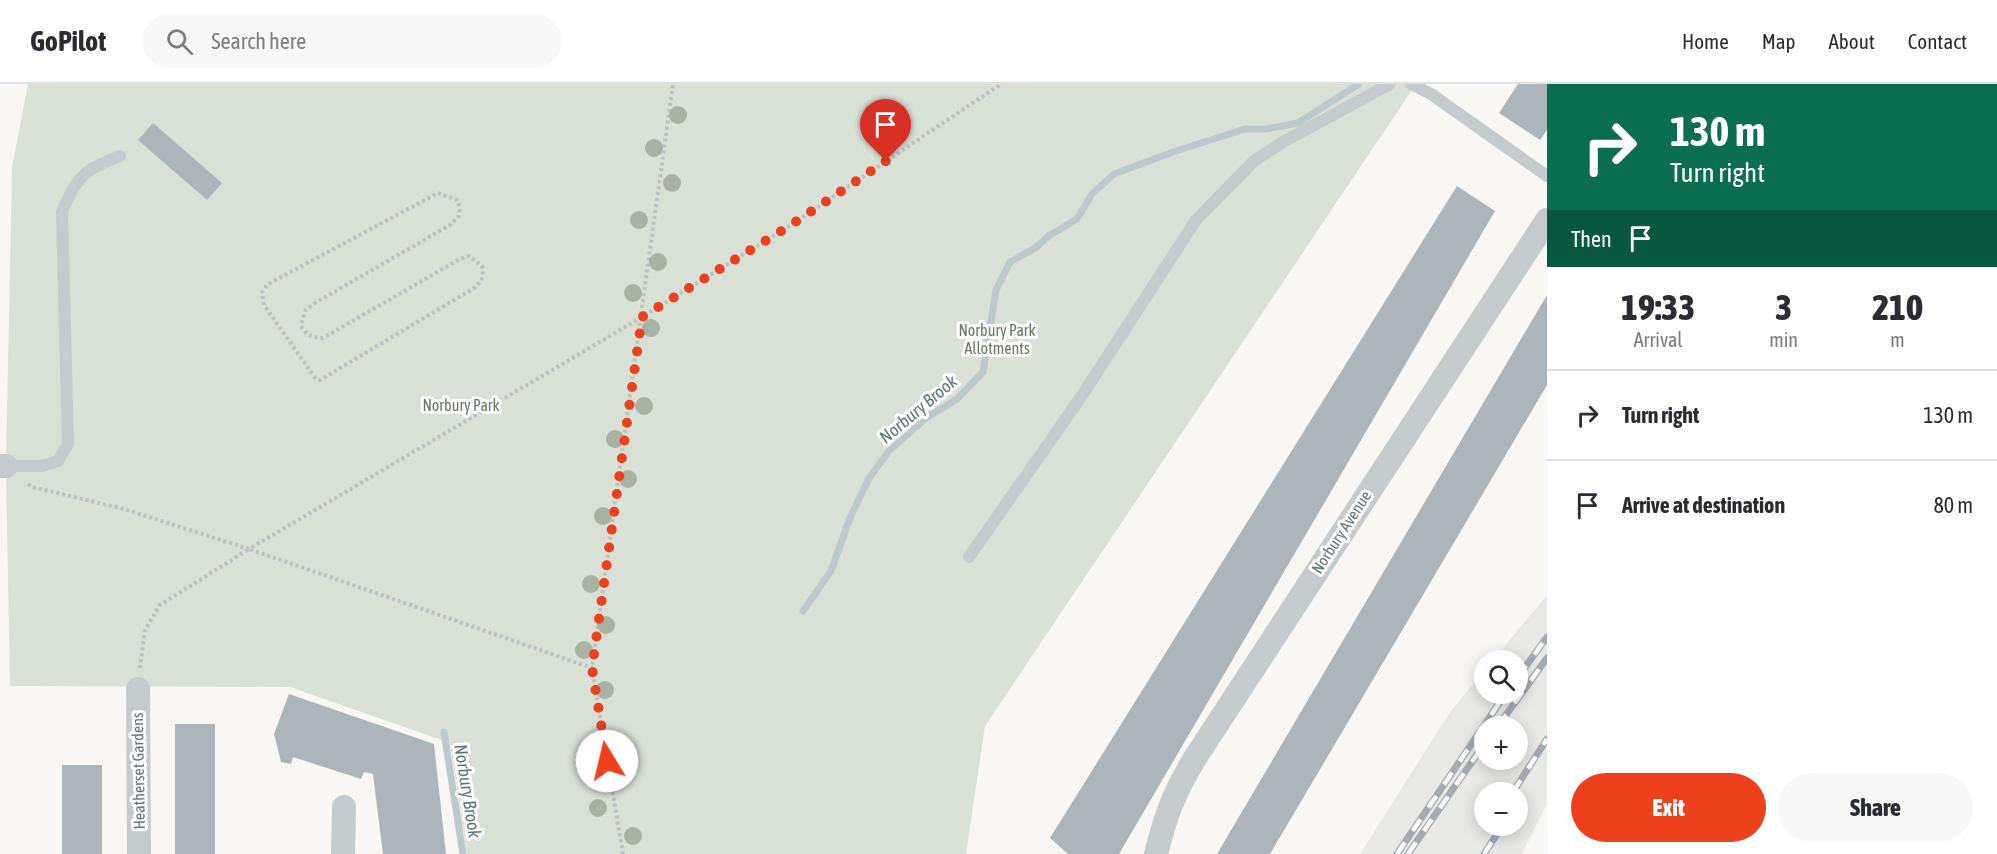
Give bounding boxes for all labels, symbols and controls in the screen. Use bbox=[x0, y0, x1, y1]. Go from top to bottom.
search box bbox=[142, 14, 562, 68]
text: GoPilot bbox=[30, 25, 106, 57]
icon: search bbox=[163, 25, 196, 58]
text: Search here bbox=[211, 28, 306, 54]
text: Home bbox=[1682, 29, 1729, 53]
text: Map bbox=[1762, 29, 1796, 53]
text: About bbox=[1829, 29, 1875, 53]
text: Contact bbox=[1908, 29, 1967, 53]
pin bbox=[860, 99, 911, 161]
text: 130 m bbox=[1670, 107, 1765, 155]
icon: arrive bbox=[869, 108, 902, 141]
icon: right bbox=[1571, 108, 1649, 186]
text: Turn right bbox=[1670, 157, 1765, 188]
icon: arrive bbox=[1624, 222, 1657, 255]
text: Then bbox=[1571, 226, 1612, 252]
text: 19:33 bbox=[1621, 286, 1695, 328]
text: 3 bbox=[1775, 286, 1792, 328]
text: 210 bbox=[1872, 286, 1923, 328]
park label: Norbury Park Allotments bbox=[958, 321, 1036, 357]
text: Arrival bbox=[1634, 328, 1683, 351]
text: min bbox=[1769, 328, 1798, 351]
text: m bbox=[1890, 328, 1905, 351]
water label: Norbury Brook bbox=[875, 370, 962, 448]
park label: Norbury Park bbox=[422, 396, 500, 415]
icon: right bbox=[1571, 399, 1604, 432]
text: Turn right bbox=[1622, 402, 1699, 428]
text: 130 m bbox=[1923, 402, 1973, 428]
street label: Norbury Avenue bbox=[1308, 487, 1375, 577]
icon: arrive bbox=[1571, 489, 1604, 522]
text: Arrive at destination bbox=[1622, 492, 1785, 518]
text: 80 m bbox=[1933, 492, 1973, 518]
map controls bbox=[1474, 650, 1528, 836]
button: search bbox=[1474, 650, 1528, 704]
street label: Heatherset Gardens bbox=[128, 712, 148, 830]
button: + bbox=[1474, 716, 1528, 770]
position arrow bbox=[575, 729, 639, 793]
water label: Norbury Brook bbox=[450, 742, 486, 841]
button: Exit bbox=[1571, 773, 1766, 842]
button: Share bbox=[1778, 773, 1973, 842]
button: − bbox=[1474, 782, 1528, 836]

